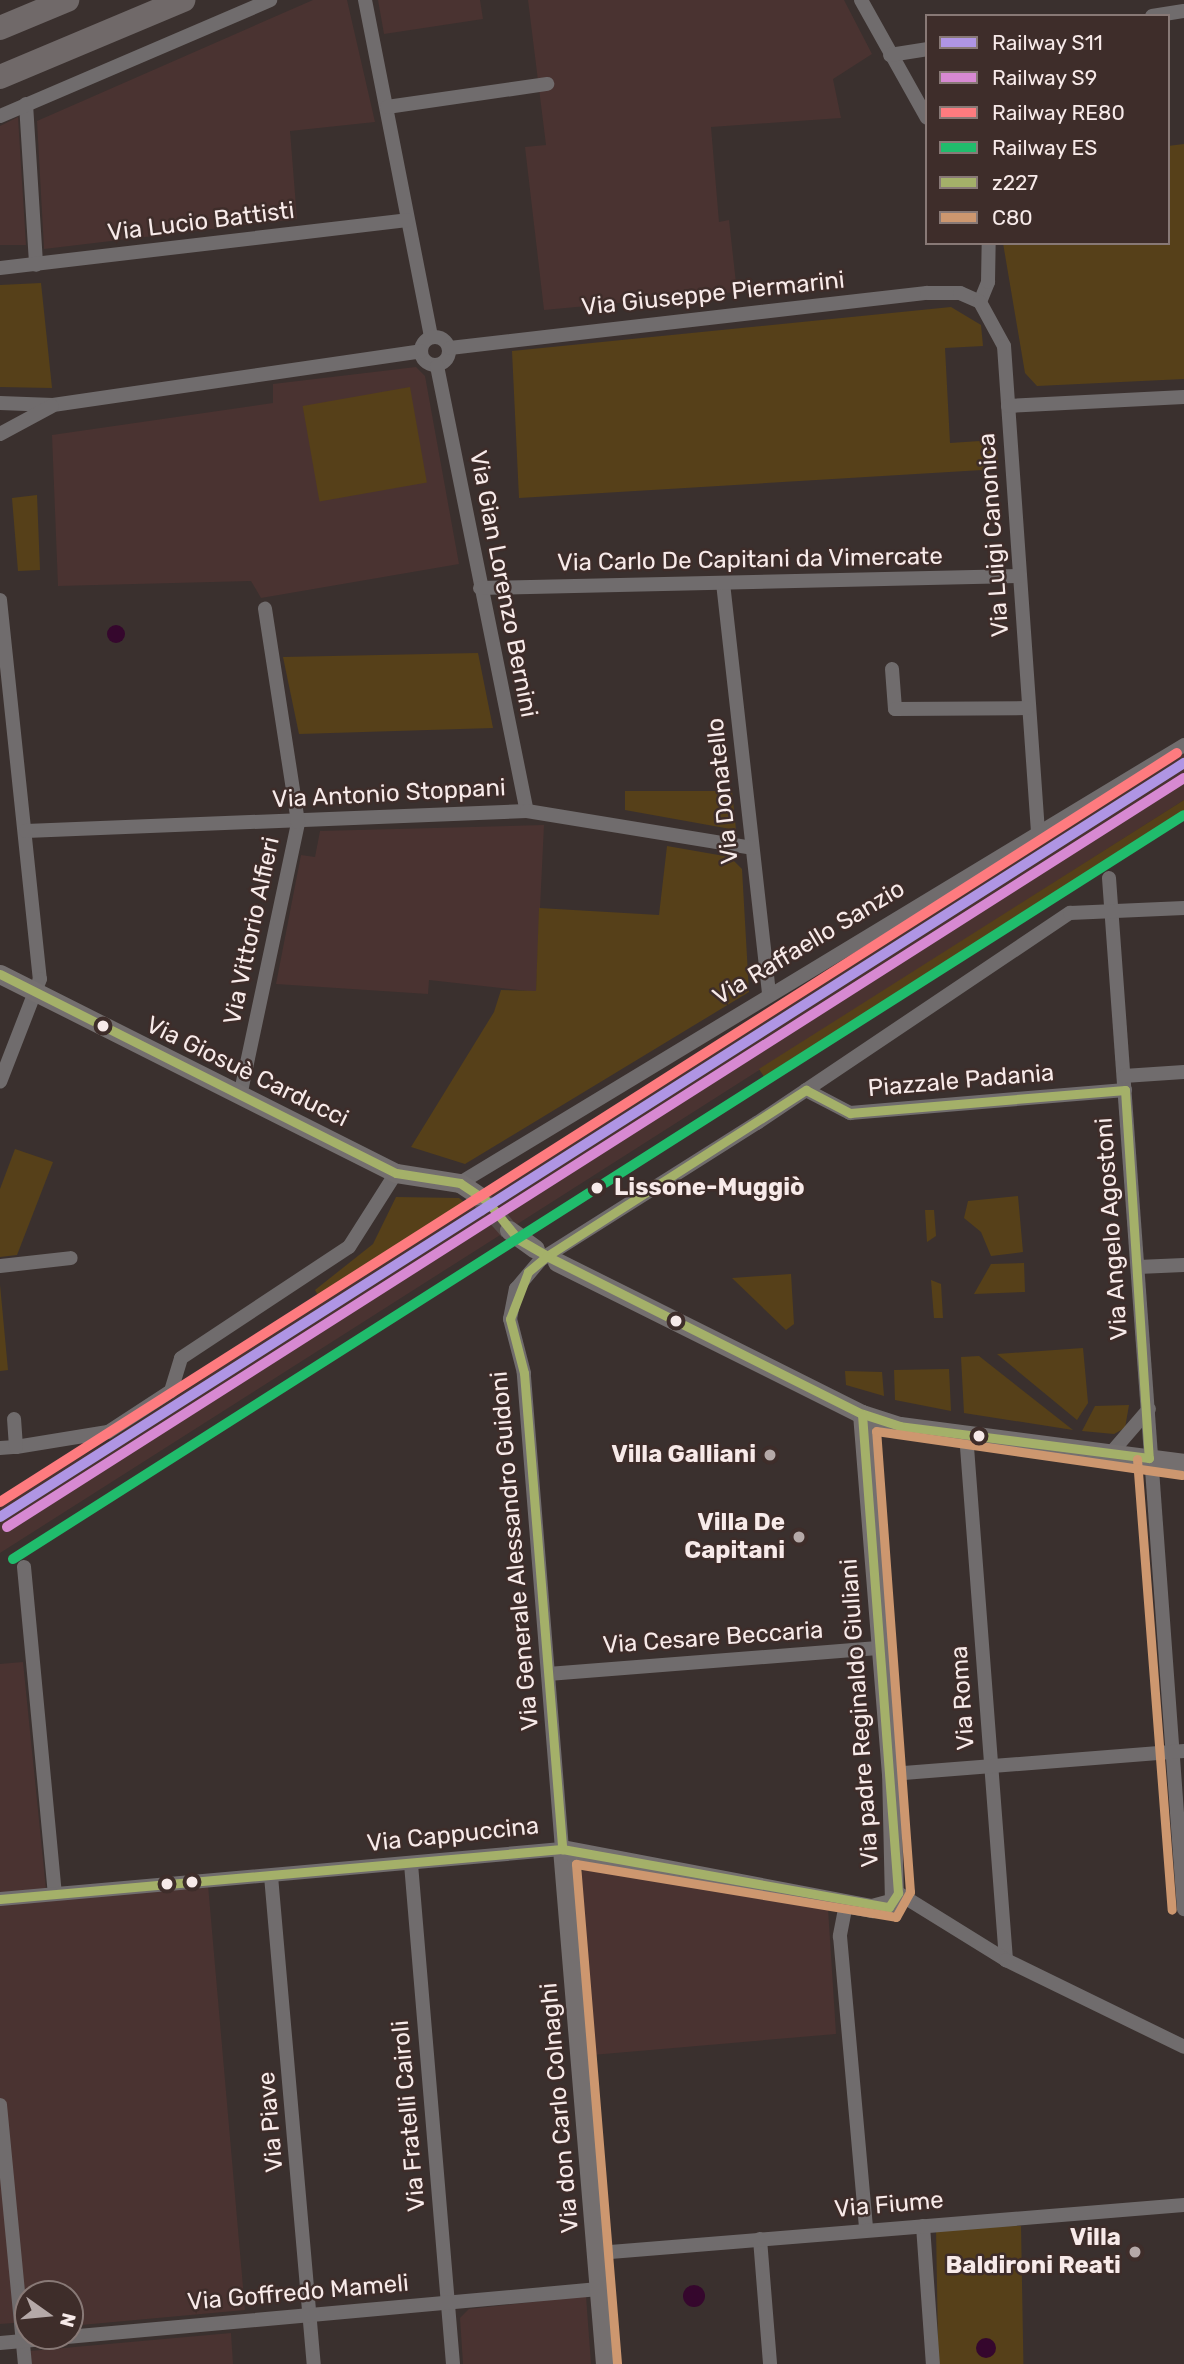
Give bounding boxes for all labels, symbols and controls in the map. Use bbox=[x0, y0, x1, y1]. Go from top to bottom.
legend bbox=[925, 14, 1170, 245]
text: Railway S11 bbox=[992, 30, 1103, 55]
text: Railway S9 bbox=[992, 65, 1097, 90]
text: Railway RE80 bbox=[992, 100, 1125, 125]
text: Railway ES bbox=[992, 135, 1097, 160]
text: z227 bbox=[992, 170, 1038, 195]
street label: Via Lucio Battisti bbox=[106, 196, 296, 248]
text: C80 bbox=[992, 205, 1033, 230]
street label: Via Giuseppe Piermarini bbox=[580, 266, 846, 322]
street label: Via Luigi Canonica bbox=[973, 432, 1015, 638]
street label: Via Gian Lorenzo Bernini bbox=[463, 448, 543, 720]
street label: Via Carlo De Capitani da Vimercate bbox=[557, 542, 943, 578]
street label: Via Donatello bbox=[701, 716, 745, 866]
street label: Via Antonio Stoppani bbox=[271, 773, 507, 815]
street label: Via Vittorio Alfieri bbox=[218, 834, 286, 1028]
street label: Via Raffaello Sanzio bbox=[708, 874, 910, 1012]
street label: Via Giosuè Carducci bbox=[141, 1010, 353, 1134]
unlabelled marker bbox=[96, 1019, 110, 1033]
street label: Piazzale Padania bbox=[867, 1059, 1055, 1103]
street label: Via Angelo Agostoni bbox=[1090, 1116, 1134, 1342]
place label: Lissone-Muggiò bbox=[614, 1174, 805, 1202]
marker: Lissone-Muggiò bbox=[586, 1177, 608, 1199]
unlabelled marker bbox=[669, 1314, 683, 1328]
street label: Via Generale Alessandro Guidoni bbox=[485, 1370, 545, 1732]
unlabelled marker bbox=[972, 1429, 986, 1443]
place label: Villa Galliani bbox=[611, 1441, 756, 1469]
marker: Villa Galliani bbox=[762, 1447, 778, 1463]
place label: Villa De Capitani bbox=[684, 1509, 785, 1565]
marker: Villa De Capitani bbox=[791, 1529, 807, 1545]
street label: Via padre Reginaldo Giuliani bbox=[835, 1558, 885, 1868]
street label: Via Cesare Beccaria bbox=[602, 1616, 824, 1660]
street label: Via Roma bbox=[945, 1645, 981, 1751]
street label: Via Cappuccina bbox=[365, 1812, 541, 1858]
unlabelled marker bbox=[185, 1875, 199, 1889]
unlabelled marker bbox=[160, 1877, 174, 1891]
street label: Via don Carlo Colnaghi bbox=[535, 1982, 585, 2234]
street label: Via Fratelli Cairoli bbox=[386, 2019, 432, 2213]
street label: Via Piave bbox=[252, 2070, 290, 2174]
street label: Via Fiume bbox=[833, 2186, 945, 2224]
place label: Villa Baldironi Reati bbox=[945, 2224, 1121, 2280]
marker: Villa Baldironi Reati bbox=[1127, 2244, 1143, 2260]
street label: Via Goffredo Mameli bbox=[186, 2269, 410, 2317]
north arrow bbox=[14, 2280, 84, 2350]
text: N bbox=[55, 2310, 81, 2330]

